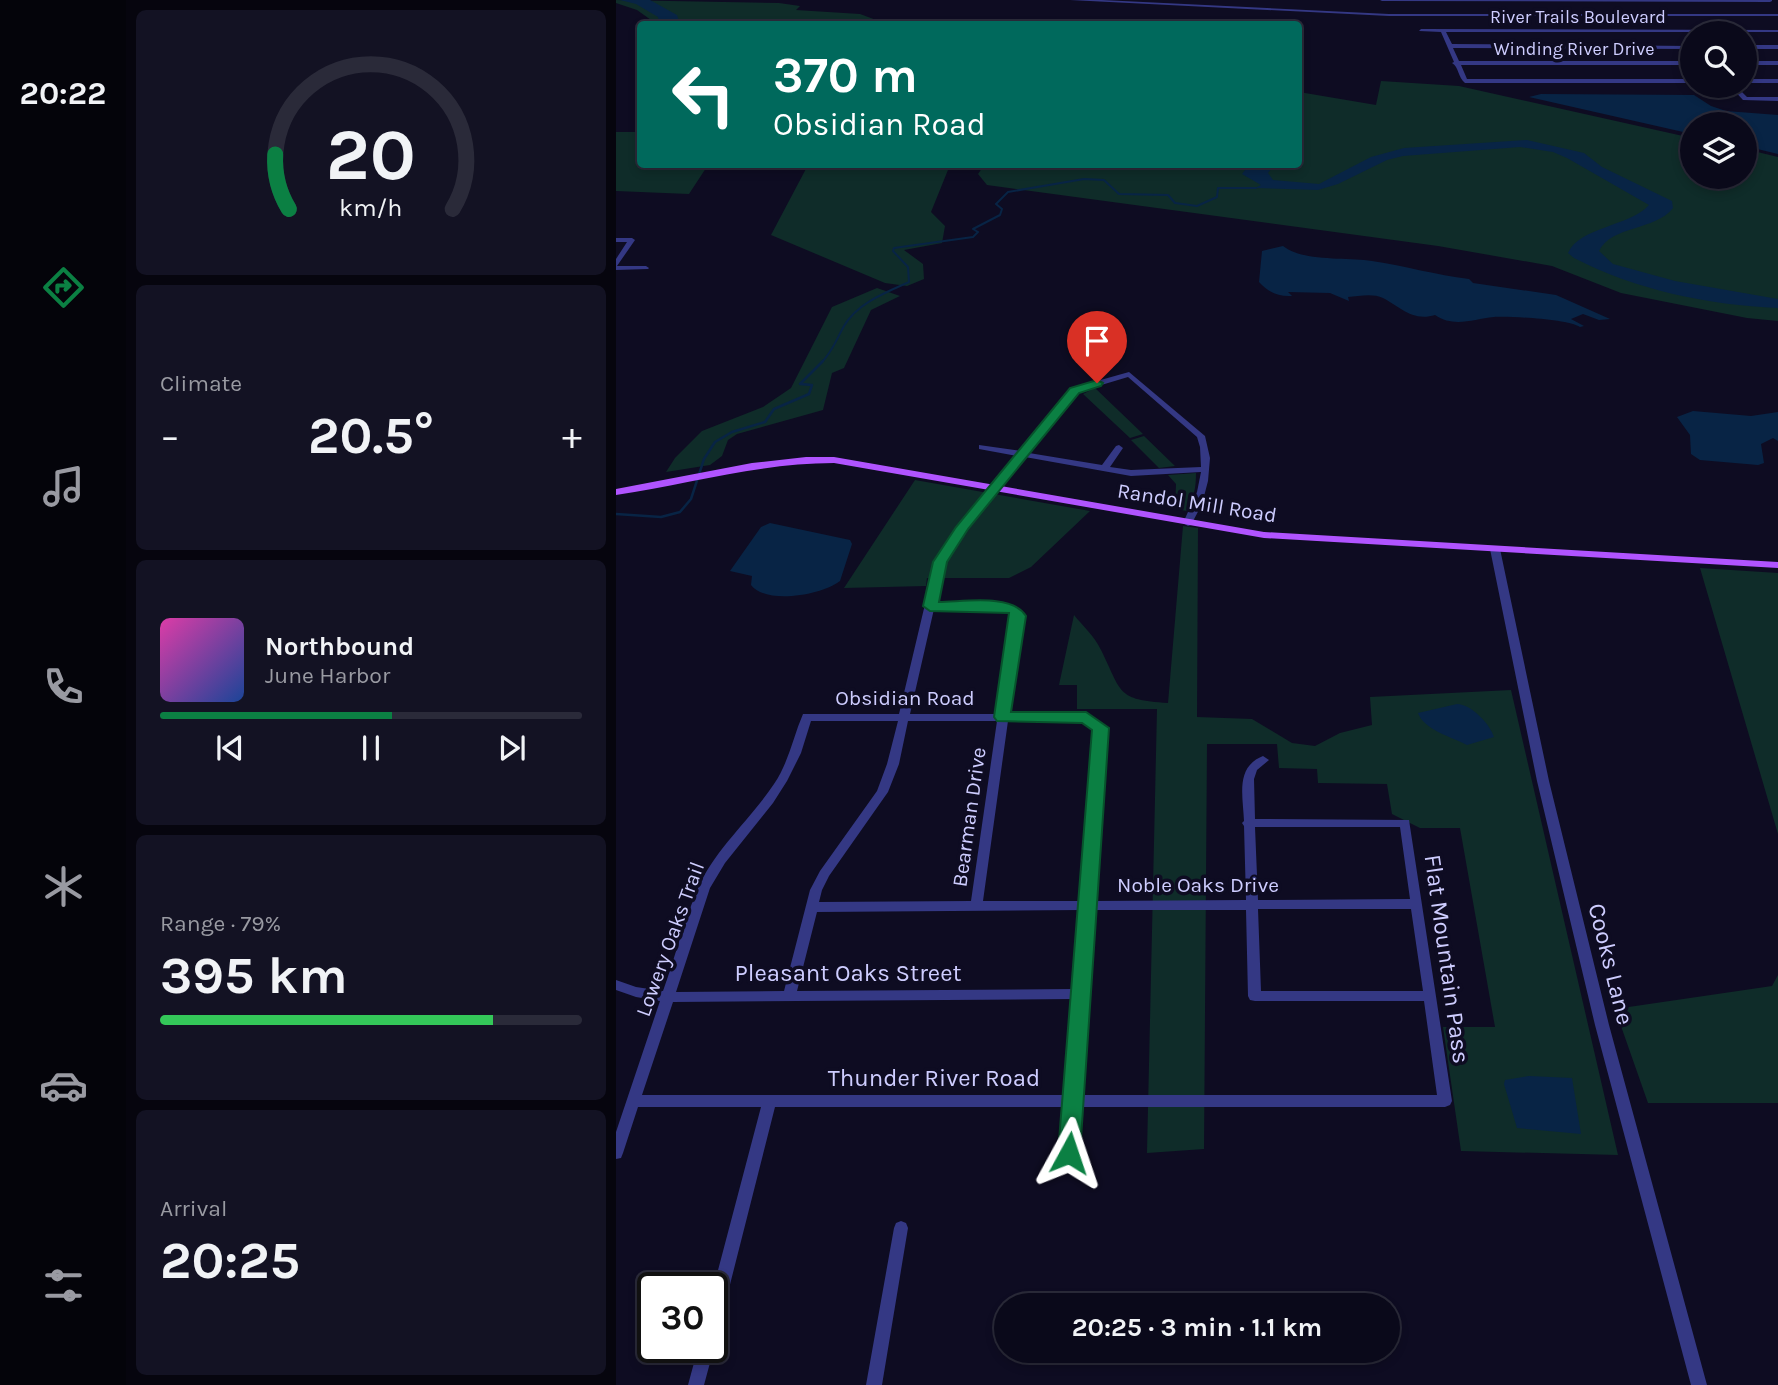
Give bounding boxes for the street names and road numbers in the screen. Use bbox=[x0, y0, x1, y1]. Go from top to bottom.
street label: River Trails Boulevard bbox=[1490, 6, 1666, 28]
street label: Winding River Drive bbox=[1493, 38, 1655, 60]
street label: Randol Mill Road bbox=[1116, 479, 1278, 527]
street label: Obsidian Road bbox=[835, 686, 975, 710]
street label: Bearman Drive bbox=[947, 746, 991, 888]
street label: Flat Mountain Pass bbox=[1418, 853, 1476, 1065]
street label: Lowery Oaks Trail bbox=[631, 858, 709, 1020]
street label: Noble Oaks Drive bbox=[1117, 873, 1279, 897]
street label: Cooks Lane bbox=[1582, 900, 1640, 1028]
street label: Pleasant Oaks Street bbox=[735, 959, 962, 987]
street label: Thunder River Road bbox=[828, 1064, 1040, 1092]

